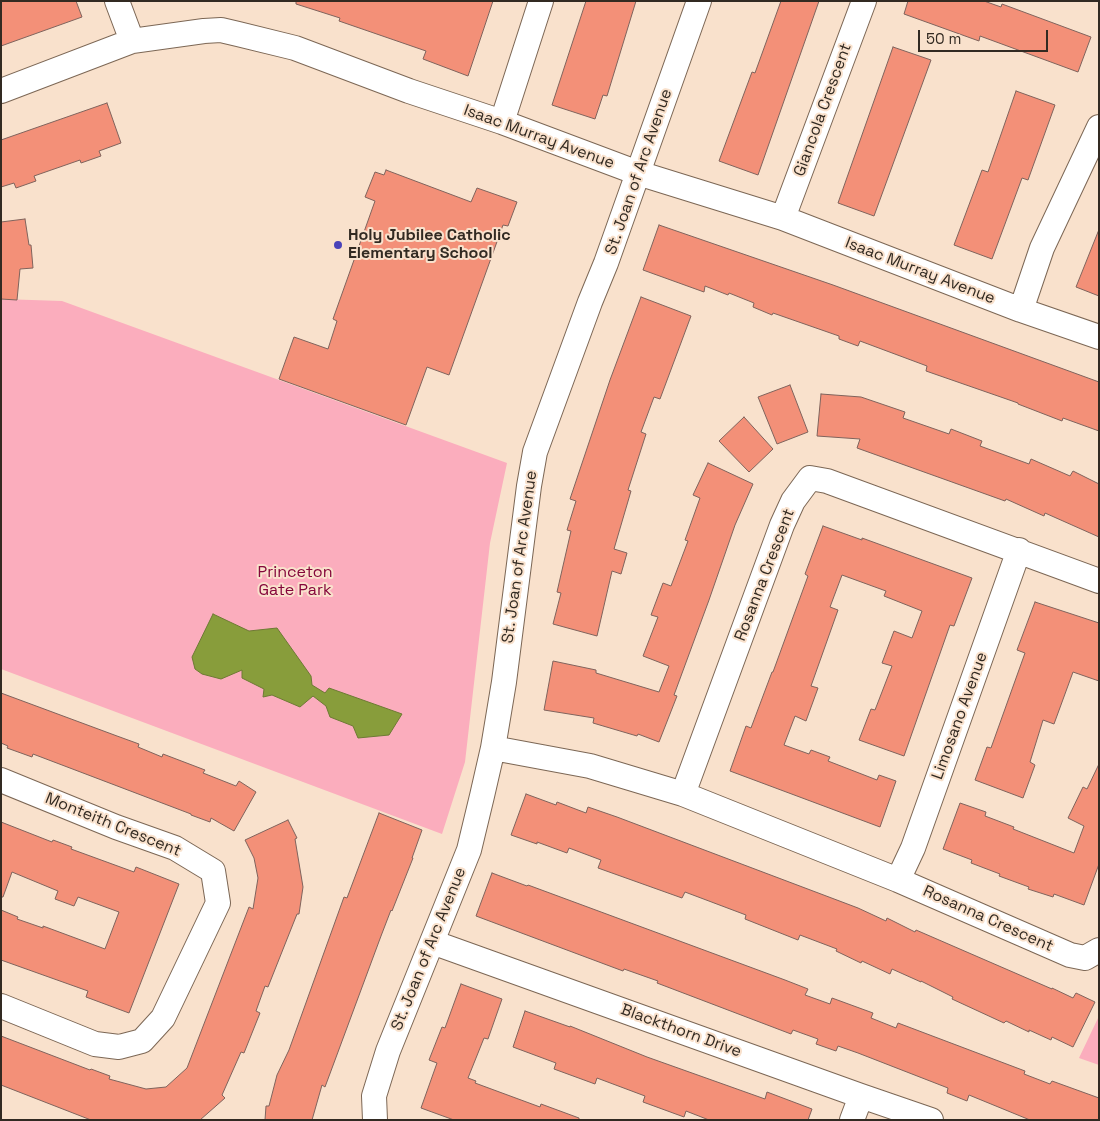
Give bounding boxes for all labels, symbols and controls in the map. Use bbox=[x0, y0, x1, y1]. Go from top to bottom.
scale bar bbox=[920, 20, 1050, 52]
text: 50 m bbox=[926, 29, 961, 48]
street label: Giancola Crescent bbox=[790, 41, 856, 179]
street label: St. Joan of Arc Avenue bbox=[602, 87, 676, 257]
street label: Isaac Murray Avenue bbox=[461, 101, 617, 173]
place label: Holy Jubilee Catholic Elementary School bbox=[348, 226, 511, 264]
street label: Isaac Murray Avenue bbox=[842, 234, 998, 308]
marker: Holy Jubilee Catholic Elementary School bbox=[332, 239, 344, 251]
street label: St. Joan of Arc Avenue bbox=[498, 469, 542, 645]
street label: Rosanna Crescent bbox=[731, 506, 799, 644]
park label: Princeton Gate Park bbox=[258, 563, 332, 601]
street label: Limosano Avenue bbox=[928, 650, 992, 782]
street label: Monteith Crescent bbox=[42, 789, 184, 861]
street label: St. Joan of Arc Avenue bbox=[387, 865, 471, 1033]
street label: Rosanna Crescent bbox=[920, 882, 1056, 956]
street label: Blackthorn Drive bbox=[618, 1000, 744, 1062]

